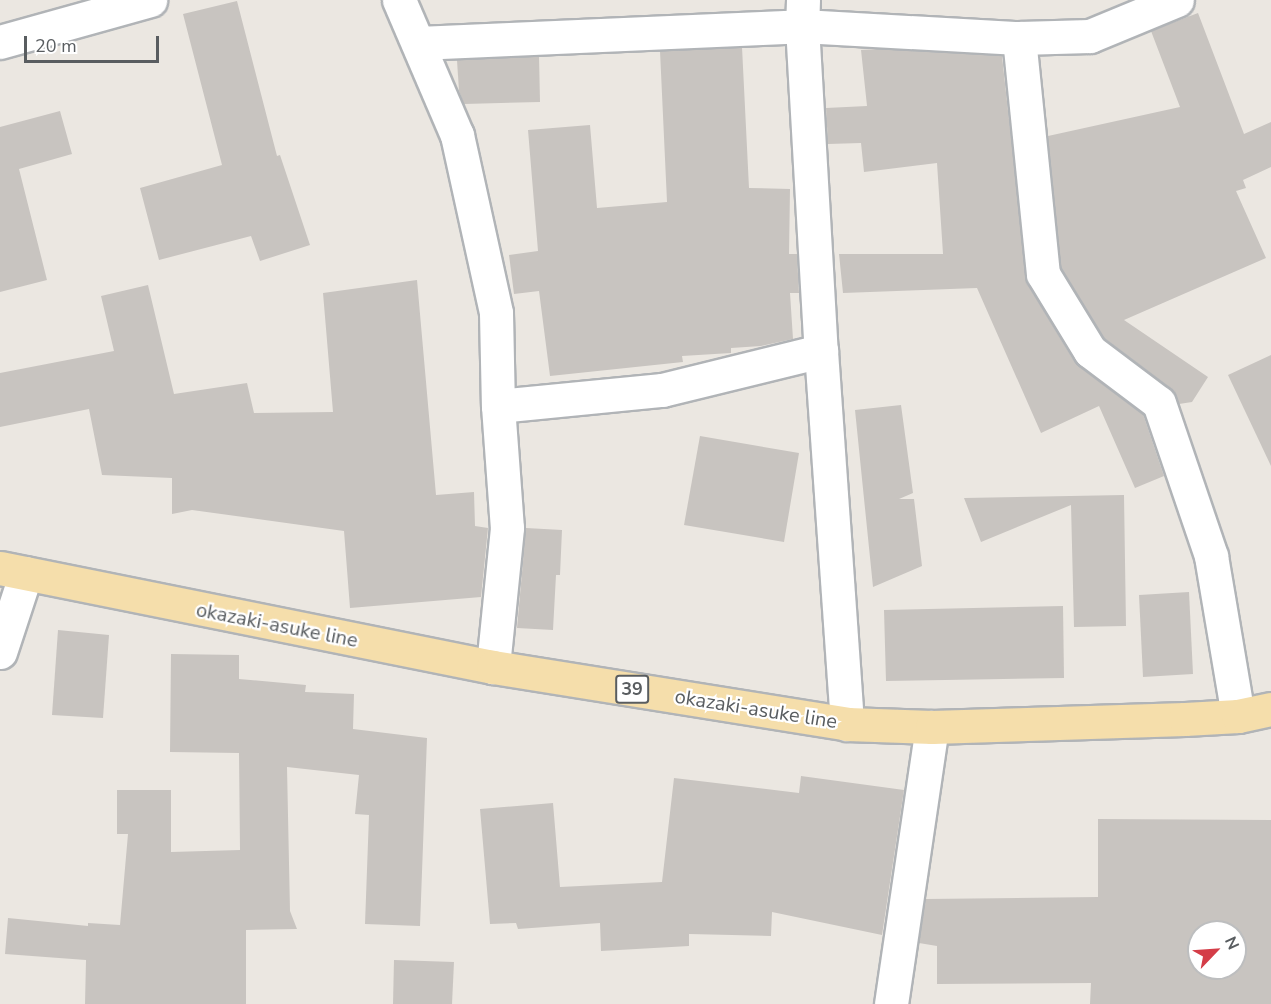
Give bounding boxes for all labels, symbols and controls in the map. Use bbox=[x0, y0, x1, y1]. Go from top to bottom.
scale bar bbox=[27, 24, 162, 62]
text: 20 m bbox=[35, 34, 77, 58]
street label: okazaki-asuke line bbox=[194, 598, 360, 652]
road number: 39 bbox=[614, 674, 650, 704]
street label: okazaki-asuke line bbox=[673, 684, 839, 734]
north arrow bbox=[1187, 920, 1247, 980]
text: N bbox=[1219, 933, 1244, 953]

